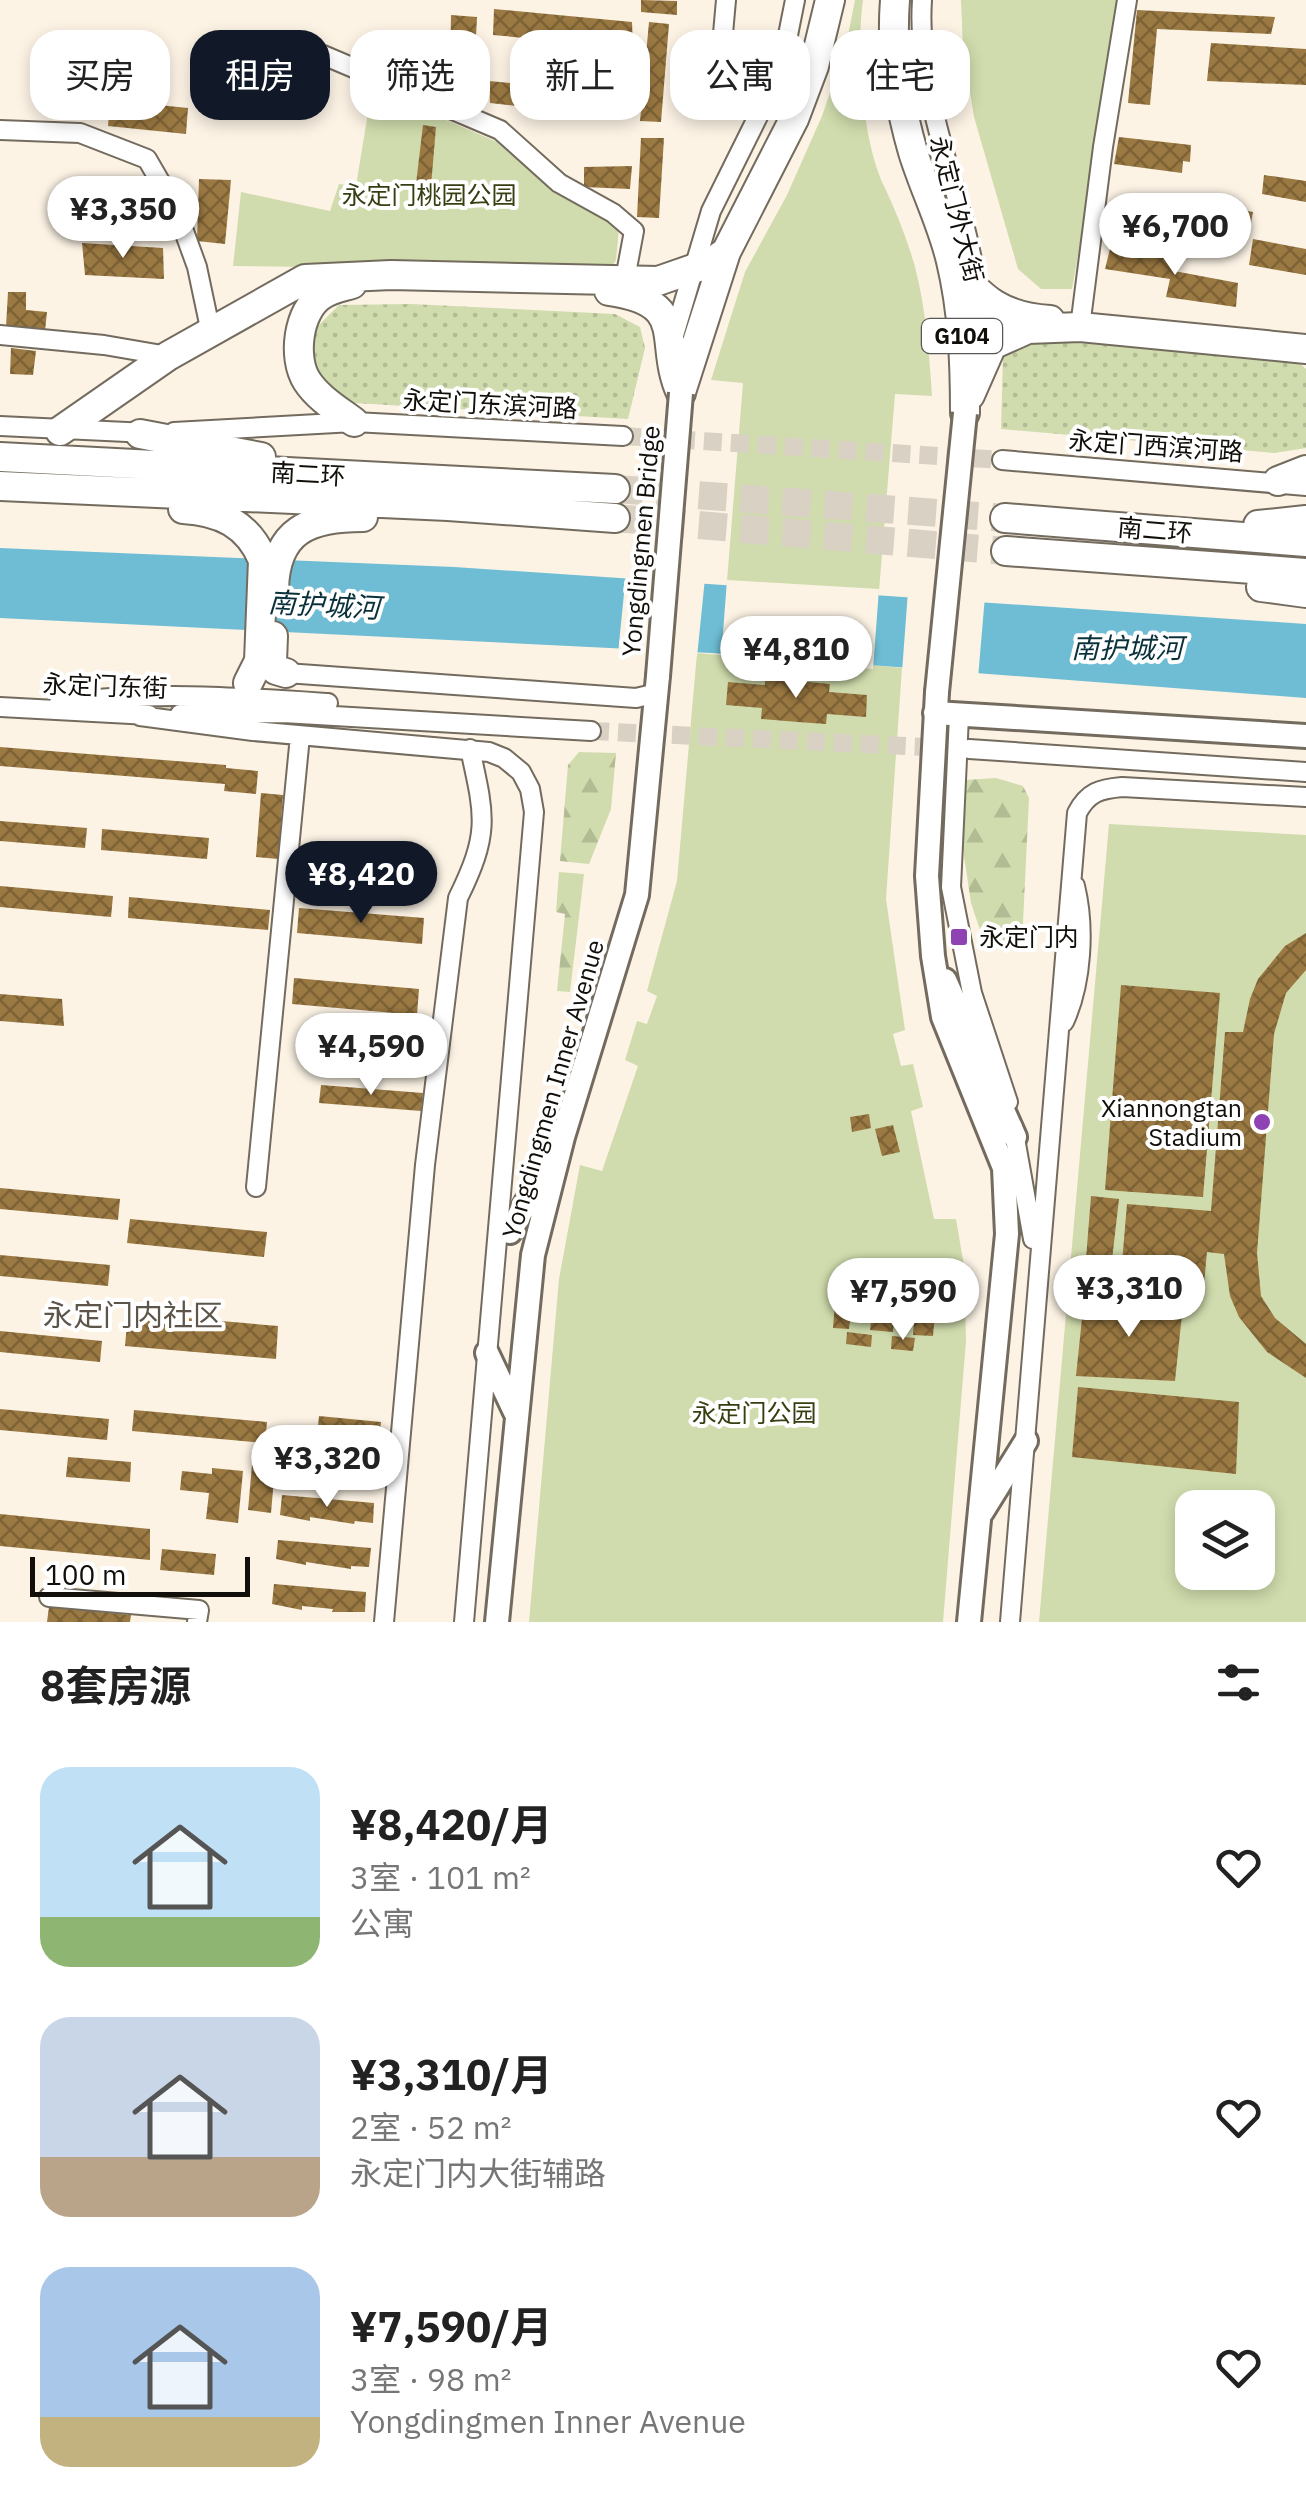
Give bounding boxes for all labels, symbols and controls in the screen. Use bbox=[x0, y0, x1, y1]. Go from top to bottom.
chip: 买房 bbox=[30, 30, 170, 120]
chip: 租房 bbox=[190, 30, 330, 120]
chip: 筛选 bbox=[350, 30, 490, 120]
chip: 新上 bbox=[510, 30, 650, 120]
chip: 公寓 bbox=[670, 30, 810, 120]
chip: 住宅 bbox=[830, 30, 970, 120]
street label: 永定门外大街 bbox=[923, 132, 992, 286]
pin: ¥3,350 bbox=[42, 176, 204, 261]
park label: 永定门桃园公园 bbox=[341, 178, 517, 211]
text: ¥3,350 bbox=[69, 187, 177, 229]
pin: ¥6,700 bbox=[1094, 193, 1256, 278]
text: ¥6,700 bbox=[1121, 204, 1229, 246]
road number: G104 bbox=[922, 319, 1002, 353]
street label: 永定门东滨河路 bbox=[402, 382, 578, 425]
street label: 永定门西滨河路 bbox=[1068, 423, 1244, 468]
street label: Yongdingmen Bridge bbox=[614, 424, 667, 658]
street label: 南二环 bbox=[270, 455, 346, 492]
street label: 南二环 bbox=[1116, 510, 1194, 549]
water label: 南护城河 bbox=[267, 583, 386, 626]
pin: ¥4,810 bbox=[715, 616, 877, 701]
text: ¥4,810 bbox=[742, 627, 850, 669]
water label: 南护城河 bbox=[1071, 629, 1188, 666]
street label: 永定门东街 bbox=[42, 667, 168, 704]
pin: ¥8,420 bbox=[280, 841, 442, 926]
text: ¥8,420 bbox=[307, 852, 415, 894]
place label: 永定门内 bbox=[979, 920, 1079, 953]
marker: 永定门内 bbox=[948, 926, 970, 948]
street label: Yongdingmen Inner Avenue bbox=[494, 936, 611, 1242]
pin: ¥4,590 bbox=[290, 1013, 452, 1098]
text: ¥4,590 bbox=[317, 1024, 425, 1066]
place label: Xiannongtan Stadium bbox=[1101, 1091, 1242, 1153]
marker: Xiannongtan Stadium bbox=[1251, 1111, 1273, 1133]
pin: ¥3,310 bbox=[1048, 1255, 1210, 1340]
pin: ¥7,590 bbox=[822, 1258, 984, 1343]
text: ¥3,310 bbox=[1075, 1266, 1183, 1308]
text: ¥7,590 bbox=[849, 1269, 957, 1311]
district label: 永定门内社区 bbox=[43, 1295, 223, 1334]
park label: 永定门公园 bbox=[691, 1396, 817, 1429]
pin: ¥3,320 bbox=[246, 1425, 408, 1510]
text: ¥3,320 bbox=[273, 1436, 381, 1478]
map controls bbox=[1175, 1490, 1275, 1590]
button: layers bbox=[1175, 1490, 1275, 1590]
scale bar bbox=[30, 1552, 250, 1596]
text: 100 m bbox=[45, 1556, 126, 1593]
icon: filters bbox=[1211, 1655, 1266, 1710]
text: 8套房源 bbox=[40, 1658, 191, 1713]
text: ¥8,420/月 bbox=[350, 1797, 552, 1852]
icon: home bbox=[120, 1807, 240, 1927]
icon: heart bbox=[1211, 1840, 1266, 1895]
text: 3室 · 101 m² bbox=[350, 1856, 531, 1898]
text: 公寓 bbox=[350, 1902, 414, 1944]
text: ¥3,310/月 bbox=[350, 2047, 552, 2102]
icon: home bbox=[120, 2057, 240, 2177]
icon: heart bbox=[1211, 2090, 1266, 2145]
text: 2室 · 52 m² bbox=[350, 2106, 512, 2148]
text: 永定门内大街辅路 bbox=[350, 2152, 606, 2194]
text: ¥7,590/月 bbox=[350, 2299, 552, 2354]
icon: home bbox=[120, 2307, 240, 2427]
icon: heart bbox=[1211, 2340, 1266, 2395]
text: 3室 · 98 m² bbox=[350, 2358, 512, 2400]
text: Yongdingmen Inner Avenue bbox=[350, 2400, 746, 2442]

